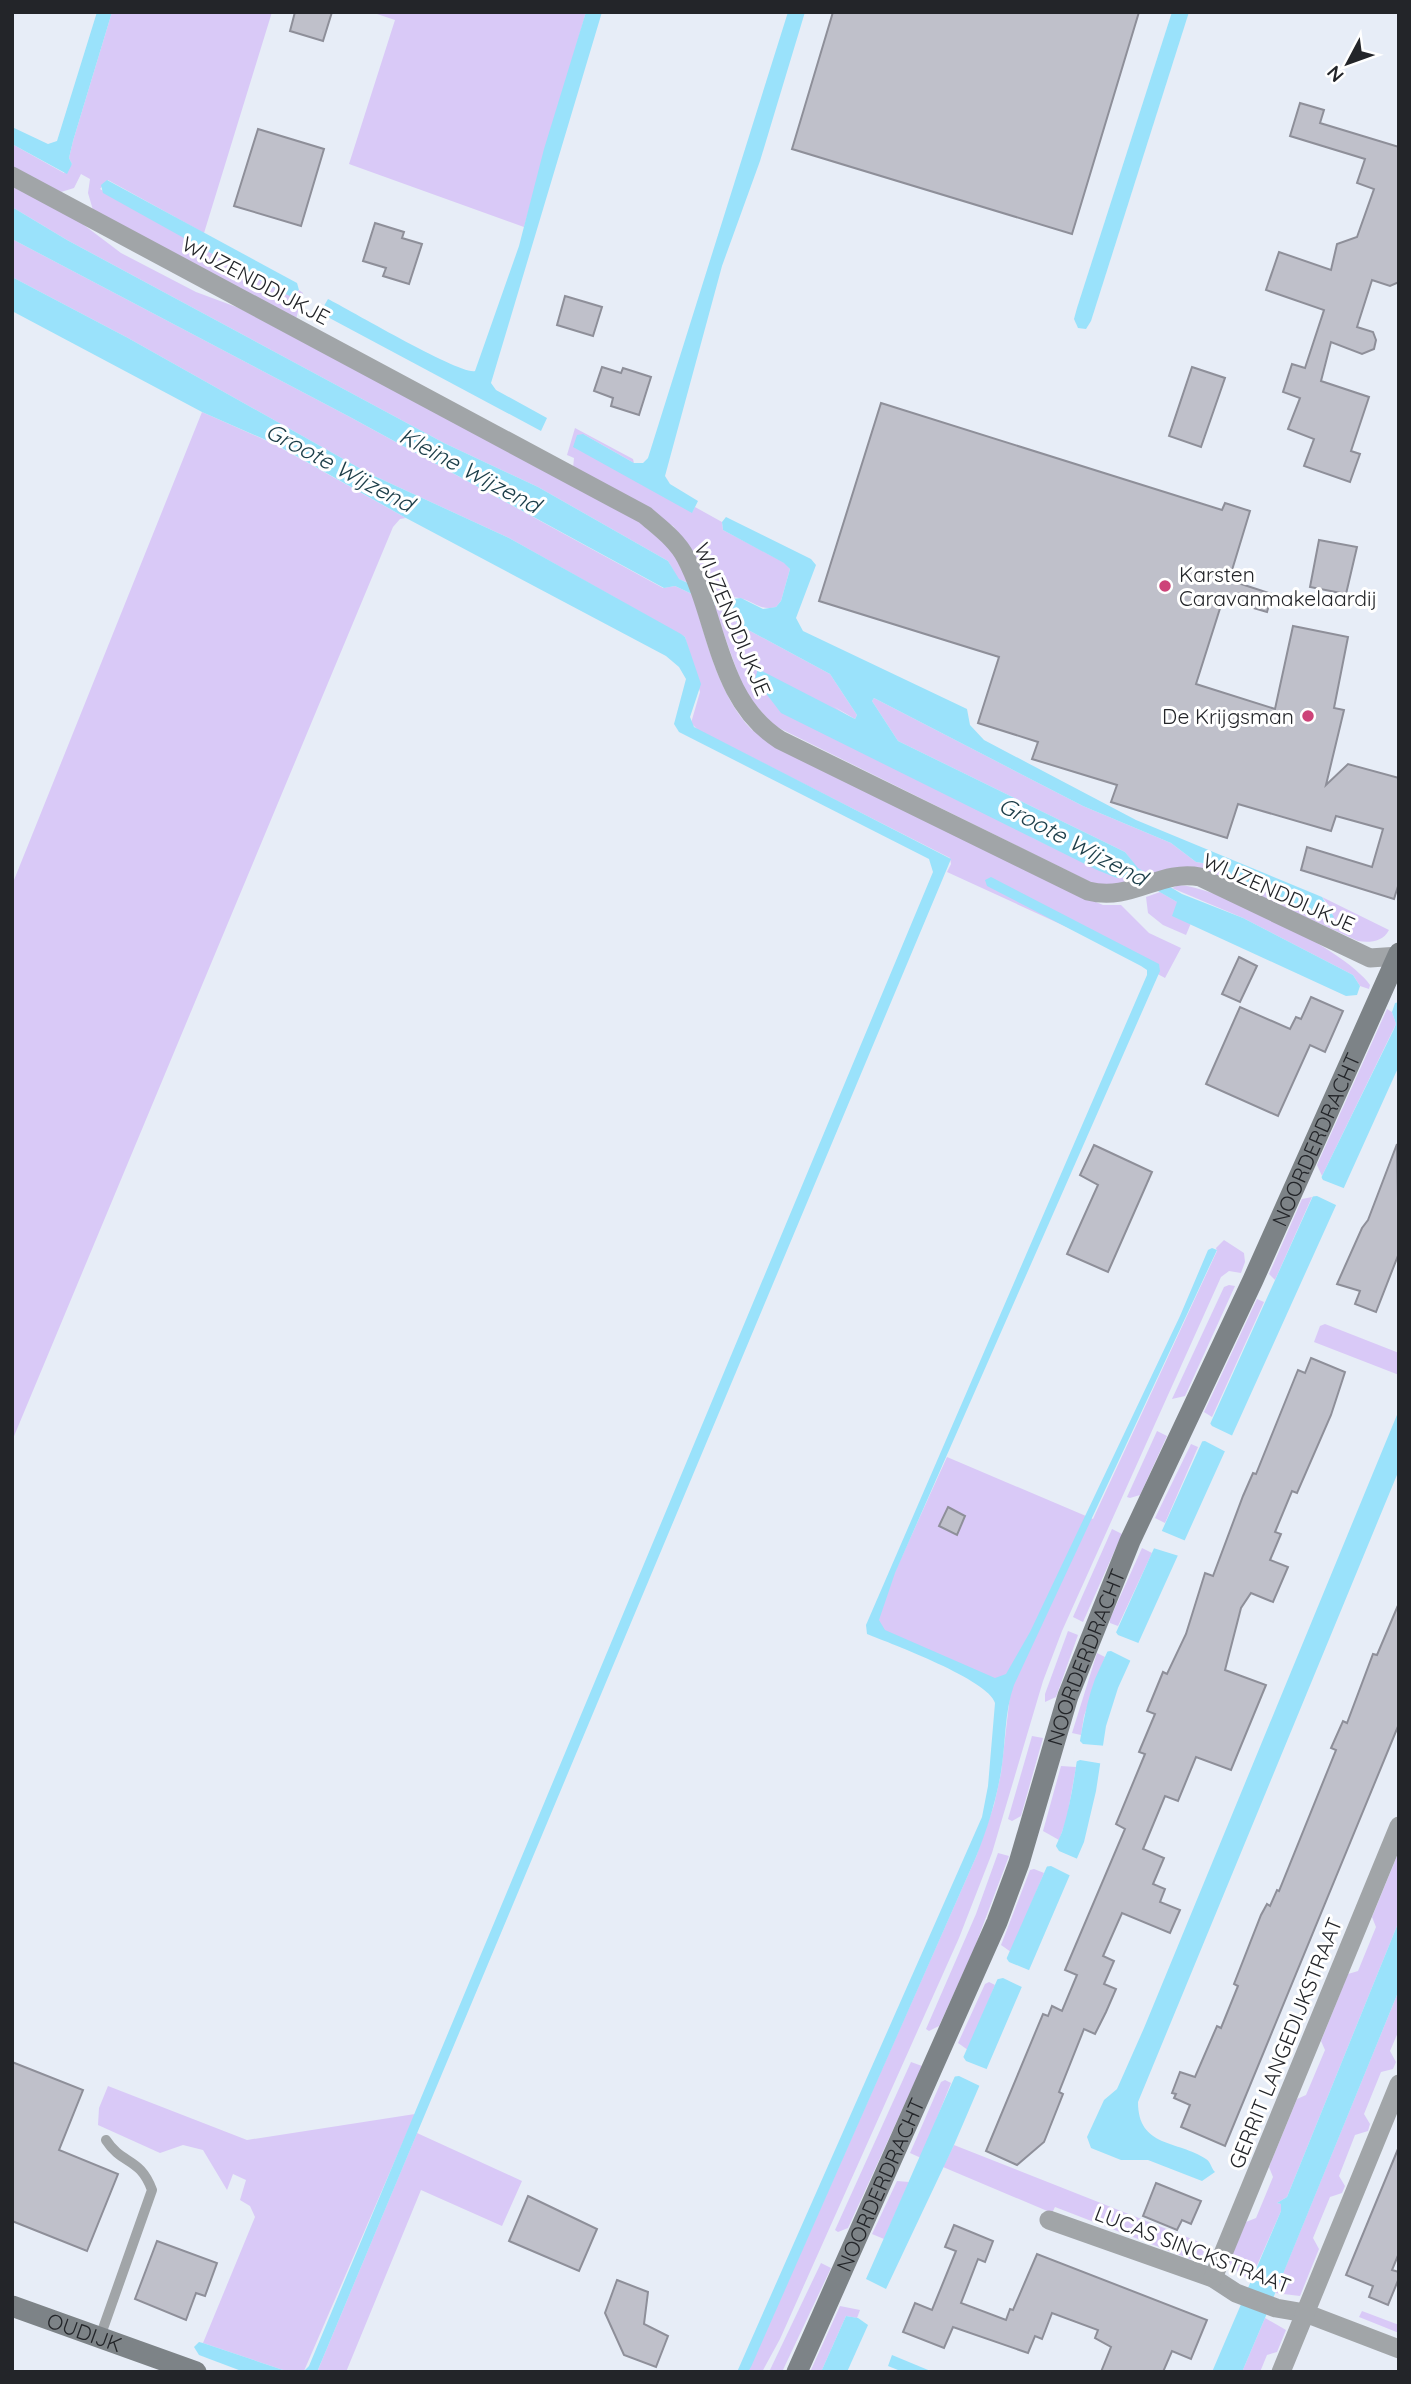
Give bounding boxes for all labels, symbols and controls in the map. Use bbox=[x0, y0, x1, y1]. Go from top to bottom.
north arrow bbox=[1313, 28, 1383, 98]
text: N bbox=[1322, 61, 1349, 87]
street label: WIJZENDDIJKJE bbox=[178, 230, 334, 330]
water label: Groote Wijzend bbox=[261, 416, 422, 520]
water label: Kleine Wijzend bbox=[395, 421, 548, 521]
street label: WIJZENDDIJKJE bbox=[689, 539, 777, 699]
place label: Karsten Caravanmakelaardij bbox=[1179, 561, 1377, 611]
marker: Karsten Caravanmakelaardij bbox=[1157, 578, 1173, 594]
place label: De Krijgsman bbox=[1162, 703, 1294, 729]
marker: De Krijgsman bbox=[1300, 708, 1316, 724]
water label: Groote Wijzend bbox=[994, 790, 1155, 894]
street label: WIJZENDDIJKJE bbox=[1199, 847, 1359, 937]
street label: NOORDERDRACHT bbox=[1266, 1049, 1366, 1230]
street label: NOORDERDRACHT bbox=[1041, 1565, 1131, 1748]
street label: GERRIT LANGEDIJKSTRAAT bbox=[1223, 1914, 1347, 2172]
street label: NOORDERDRACHT bbox=[830, 2094, 930, 2275]
street label: LUCAS SINCKSTRAAT bbox=[1091, 2200, 1295, 2298]
street label: OUDIJK bbox=[44, 2307, 125, 2357]

